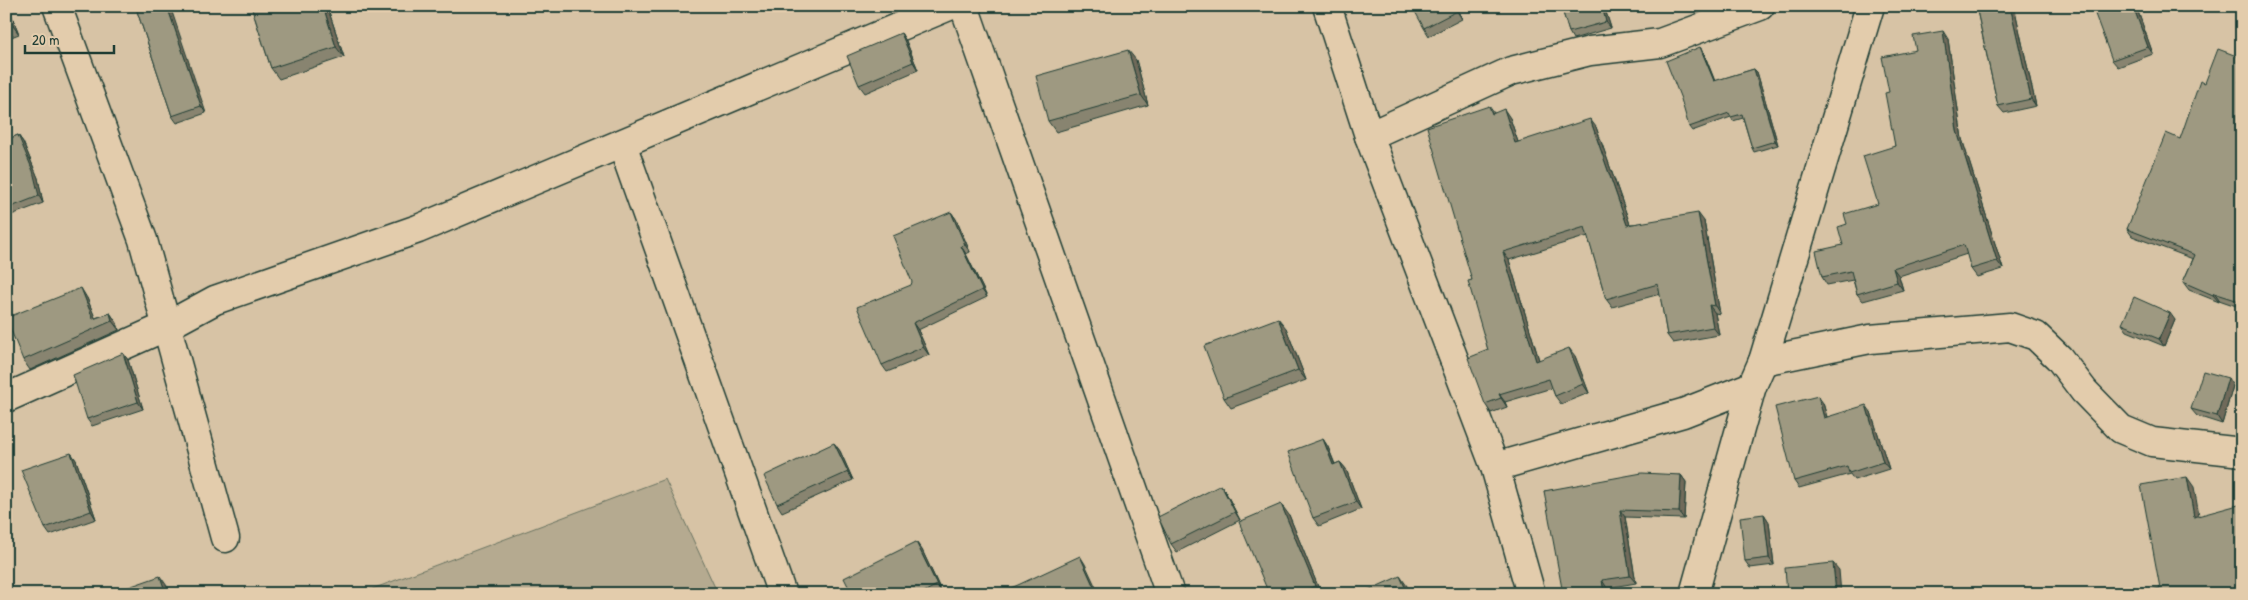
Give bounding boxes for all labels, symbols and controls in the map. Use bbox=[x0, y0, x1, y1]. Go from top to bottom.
scale bar bbox=[25, 22, 114, 54]
text: 20 m bbox=[32, 29, 59, 50]

